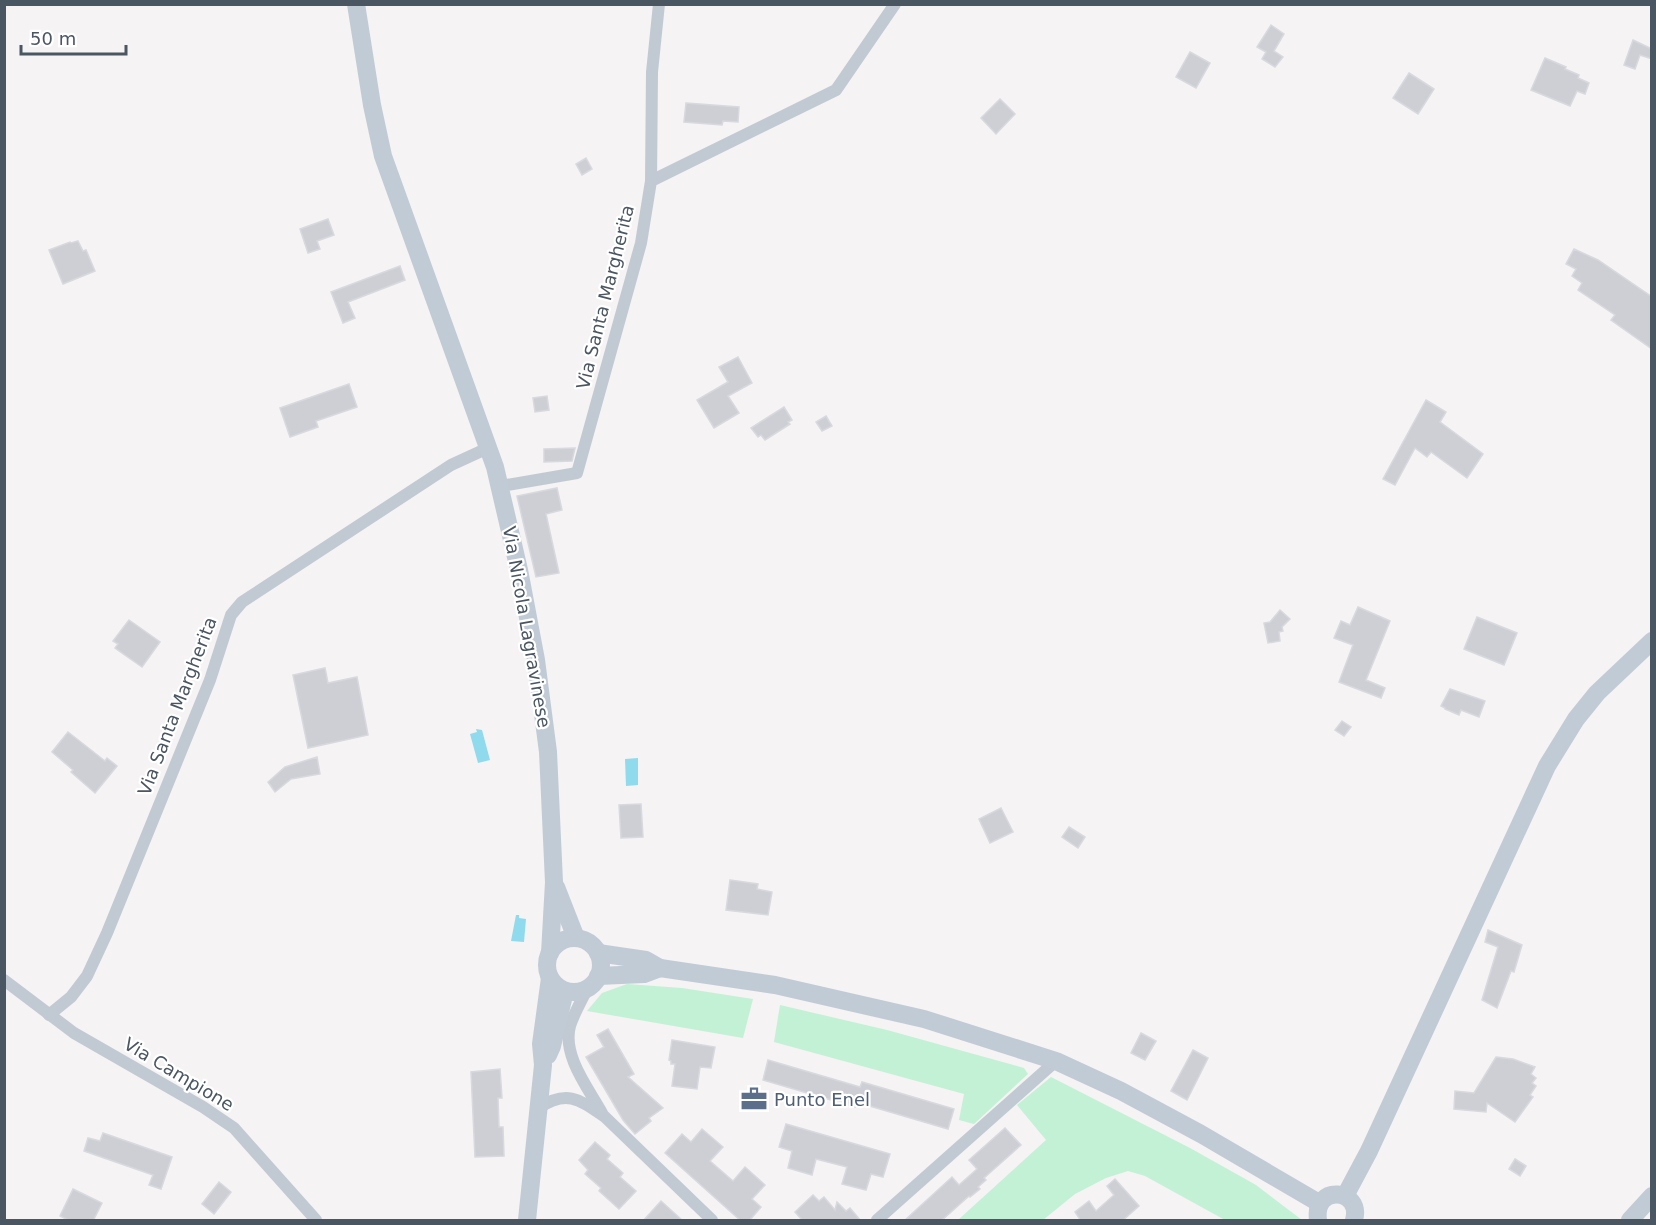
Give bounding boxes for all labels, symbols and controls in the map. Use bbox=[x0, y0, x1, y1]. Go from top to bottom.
scale bar bbox=[21, 18, 126, 56]
text: 50 m bbox=[30, 28, 76, 49]
street label: Via Santa Margherita bbox=[572, 203, 638, 391]
street label: Via Nicola Lagravinese bbox=[499, 525, 555, 729]
street label: Via Santa Margherita bbox=[133, 614, 221, 798]
street label: Via Campione bbox=[120, 1033, 238, 1115]
office icon: Punto Enel bbox=[739, 1084, 769, 1114]
place label: Punto Enel bbox=[774, 1089, 870, 1110]

